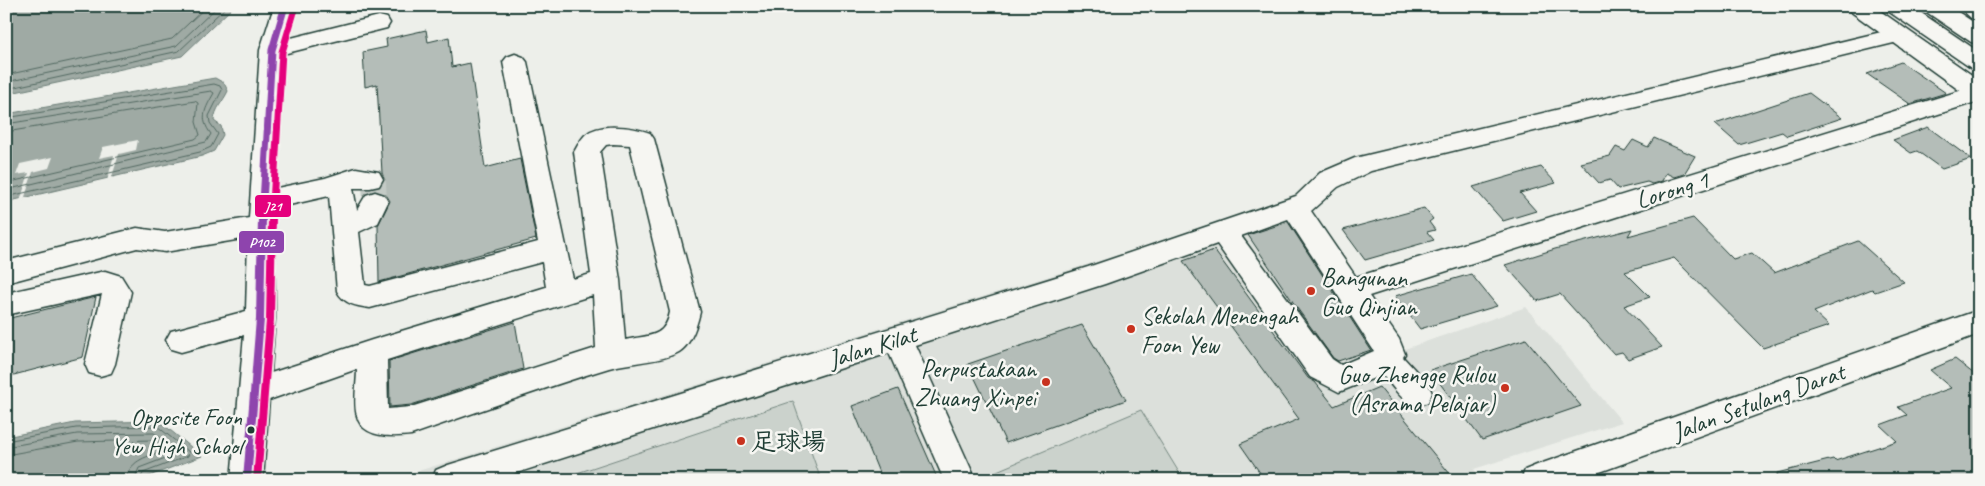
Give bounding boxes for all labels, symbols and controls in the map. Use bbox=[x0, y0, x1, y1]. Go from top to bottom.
street label: Lorong 1 bbox=[1632, 163, 1714, 216]
line badge: J21 bbox=[254, 194, 292, 218]
text: J21 bbox=[263, 198, 283, 215]
line badge: P102 bbox=[238, 230, 285, 254]
text: P102 bbox=[249, 234, 276, 251]
place label: Bangunan Guo Qinjian bbox=[1321, 262, 1418, 323]
marker: Bangunan Guo Qinjian bbox=[1305, 285, 1317, 297]
place label: Sekolah Menengah Foon Yew bbox=[1141, 300, 1299, 361]
street label: Jalan Kilat bbox=[823, 318, 923, 376]
marker: Sekolah Menengah Foon Yew bbox=[1125, 323, 1137, 335]
place label: Perpustakaan Zhuang Xinpei bbox=[915, 353, 1039, 414]
street label: Jalan Setulang Darat bbox=[1667, 355, 1851, 448]
place label: Guo Zhengge Rulou (Asrama Pelajar) bbox=[1338, 359, 1497, 420]
marker: Perpustakaan Zhuang Xinpei bbox=[1040, 376, 1052, 388]
marker: Guo Zhengge Rulou (Asrama Pelajar) bbox=[1499, 382, 1511, 394]
place label: Opposite Foon Yew High School bbox=[111, 402, 246, 461]
marker: Opposite Foon Yew High School bbox=[246, 425, 256, 435]
place label: 足球場 bbox=[751, 426, 826, 458]
marker: 足球場 bbox=[735, 435, 747, 447]

